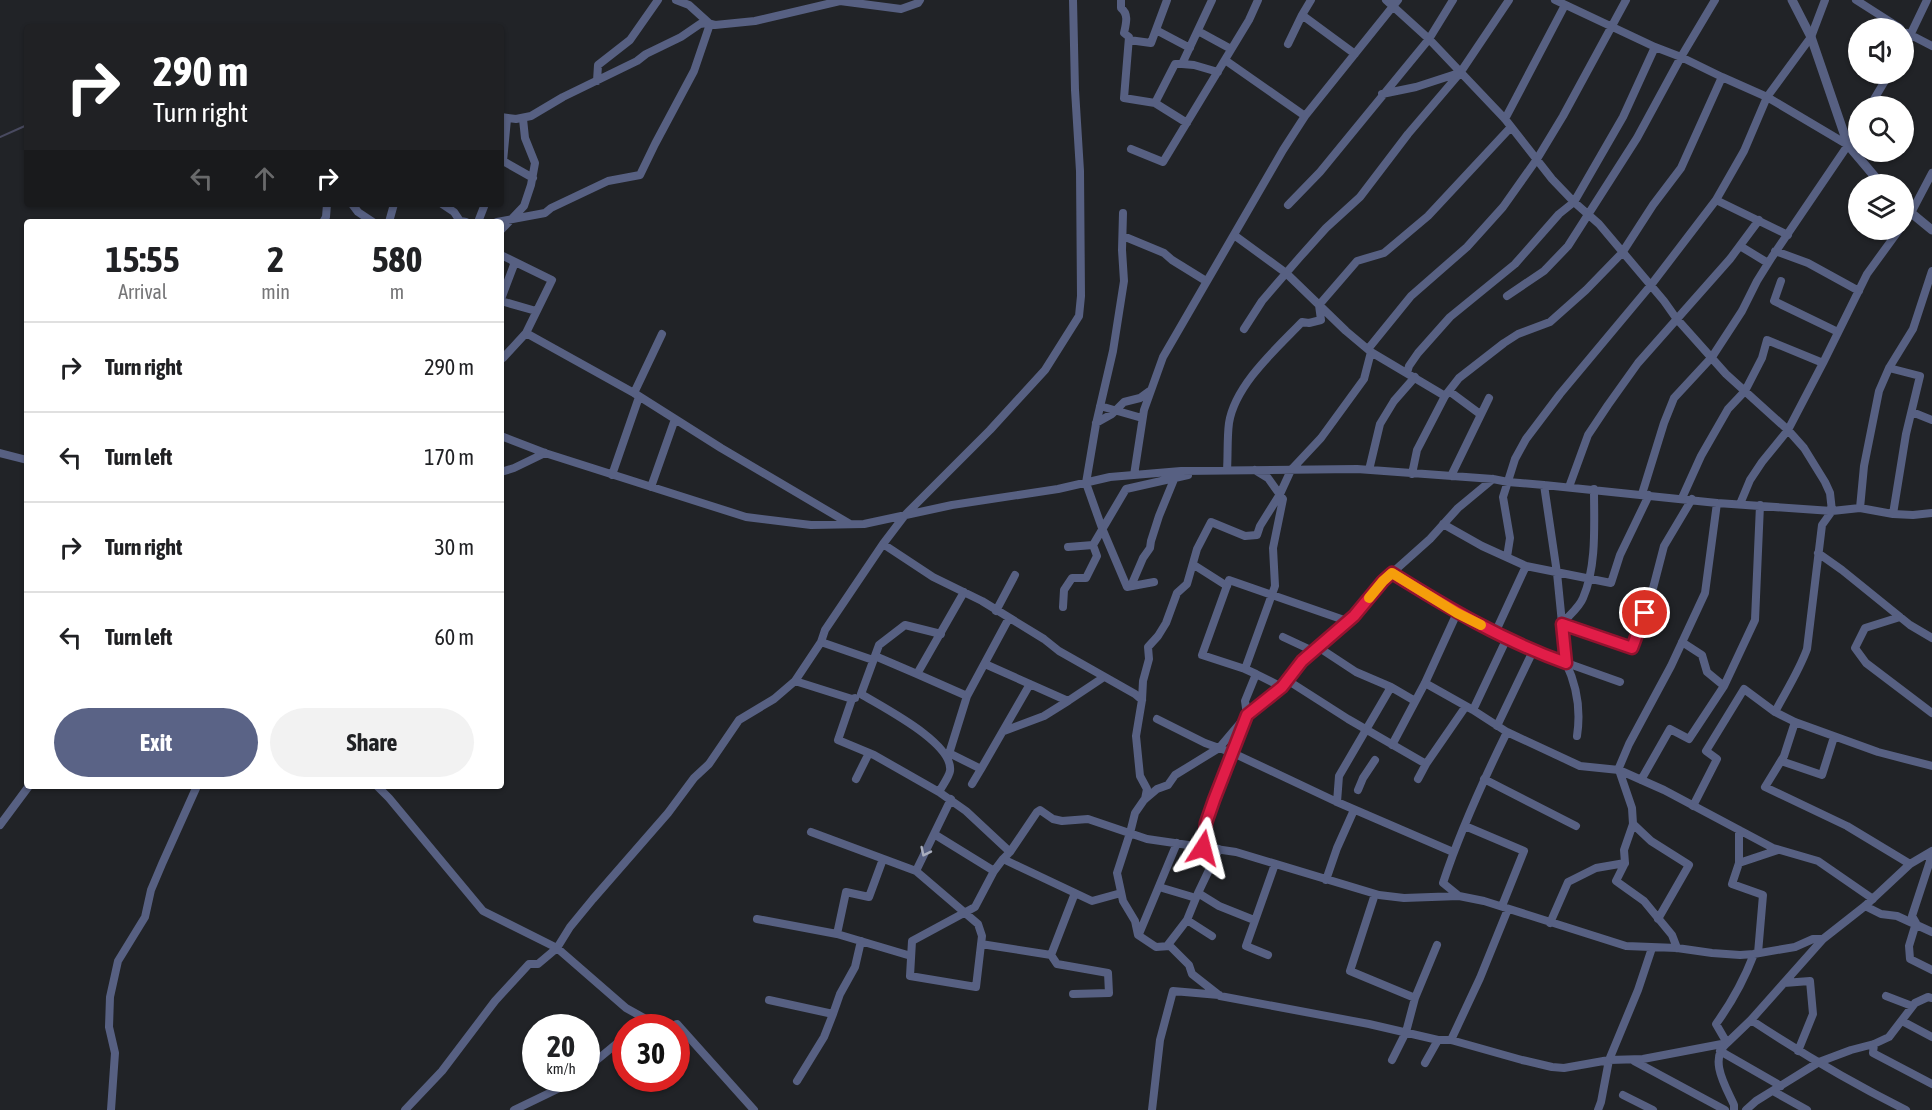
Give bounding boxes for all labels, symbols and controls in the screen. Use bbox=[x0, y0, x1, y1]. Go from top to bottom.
map controls bbox=[1848, 18, 1914, 240]
button: sound bbox=[1848, 18, 1914, 84]
text: 290 m bbox=[153, 47, 248, 95]
icon: right bbox=[54, 48, 132, 126]
button: search bbox=[1848, 96, 1914, 162]
text: Turn right bbox=[153, 97, 248, 128]
icon: left bbox=[185, 162, 218, 195]
icon: ahead bbox=[248, 162, 281, 195]
icon: right bbox=[311, 162, 344, 195]
button: layers bbox=[1848, 174, 1914, 240]
text: 15:55 bbox=[106, 238, 180, 280]
text: 2 bbox=[267, 238, 284, 280]
text: 580 bbox=[372, 238, 422, 280]
text: Arrival bbox=[118, 280, 167, 303]
text: min bbox=[261, 280, 290, 303]
text: m bbox=[390, 280, 404, 303]
icon: right bbox=[54, 351, 87, 384]
text: Turn right bbox=[105, 354, 182, 380]
text: 290 m bbox=[424, 354, 474, 380]
icon: left bbox=[54, 441, 87, 474]
text: Turn left bbox=[105, 444, 172, 470]
text: 170 m bbox=[424, 444, 474, 470]
icon: right bbox=[54, 531, 87, 564]
text: Turn right bbox=[105, 534, 182, 560]
text: 30 m bbox=[434, 534, 474, 560]
pin bbox=[1619, 587, 1670, 638]
icon: arrive bbox=[1628, 596, 1661, 629]
icon: left bbox=[54, 621, 87, 654]
text: Turn left bbox=[105, 624, 172, 650]
text: 60 m bbox=[434, 624, 474, 650]
button: Exit bbox=[54, 708, 258, 777]
button: Share bbox=[270, 708, 474, 777]
position arrow bbox=[1171, 816, 1235, 880]
one-way arrow bbox=[921, 846, 933, 857]
speed limit sign: 30 bbox=[612, 1014, 690, 1092]
text: 20 bbox=[547, 1029, 575, 1063]
text: km/h bbox=[546, 1060, 576, 1077]

